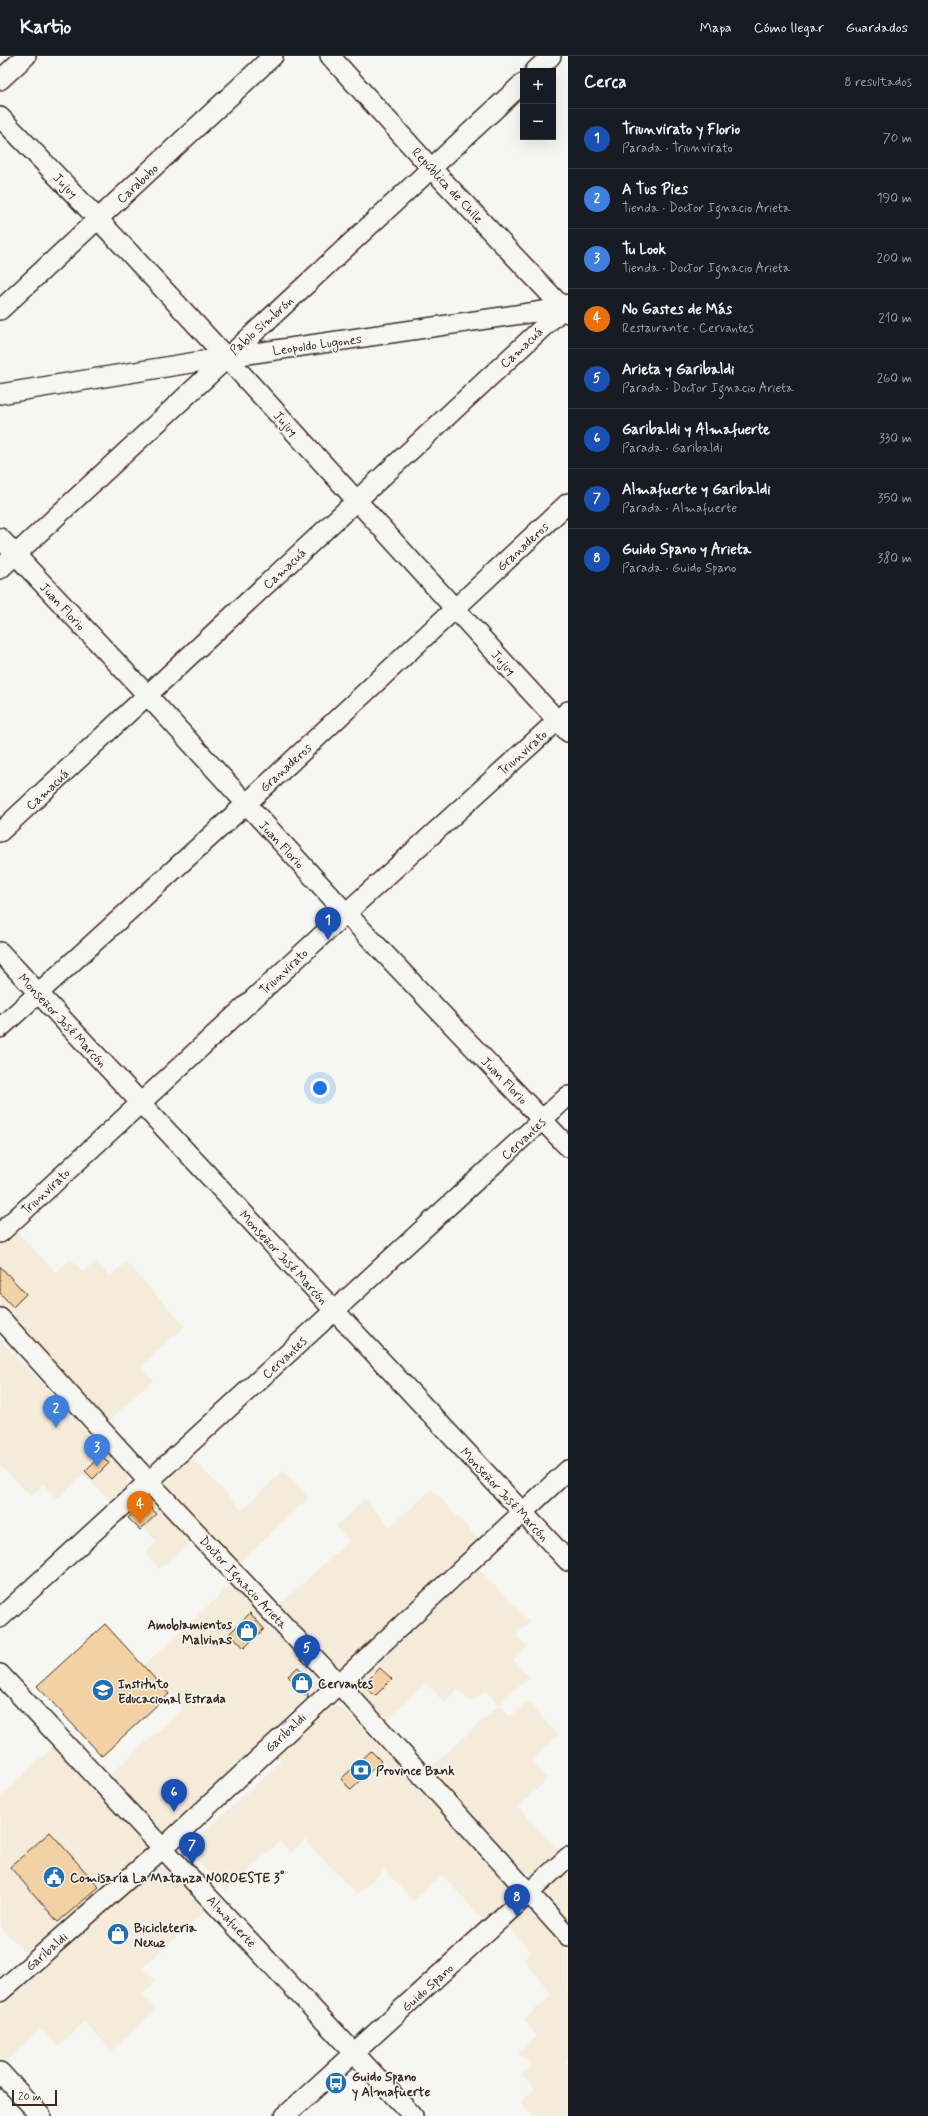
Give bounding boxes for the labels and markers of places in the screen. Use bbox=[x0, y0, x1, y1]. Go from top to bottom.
pin: 1 bbox=[315, 907, 341, 940]
pin: 2 bbox=[43, 1395, 69, 1428]
pin: 3 bbox=[84, 1434, 110, 1467]
pin: 4 bbox=[127, 1491, 153, 1524]
place label: Amoblamientos Malvinas bbox=[148, 1617, 232, 1649]
shop icon: Amoblamientos Malvinas bbox=[234, 1618, 260, 1644]
pin: 5 bbox=[294, 1635, 320, 1668]
shop icon: Cervantes bbox=[289, 1670, 315, 1696]
place label: Instituto Educacional Estrada bbox=[118, 1676, 226, 1708]
place label: Cervantes bbox=[318, 1676, 373, 1693]
school or university icon: Instituto Educacional Estrada bbox=[90, 1677, 116, 1703]
bank icon: Province Bank bbox=[348, 1757, 374, 1783]
place label: Province Bank bbox=[376, 1763, 455, 1780]
pin: 6 bbox=[161, 1779, 187, 1812]
pin: 7 bbox=[179, 1832, 205, 1865]
public building icon: Comisaría La Matanza NOROESTE 3° bbox=[41, 1864, 67, 1890]
place label: Comisaría La Matanza NOROESTE 3° bbox=[70, 1870, 285, 1887]
pin: 8 bbox=[504, 1884, 530, 1917]
place label: Bicicleteria Nexuz bbox=[134, 1920, 198, 1952]
shop icon: Bicicleteria Nexuz bbox=[105, 1921, 131, 1947]
place label: Guido Spano y Almafuerte bbox=[351, 2069, 430, 2101]
bus stop icon: Guido Spano y Almafuerte bbox=[323, 2070, 349, 2096]

